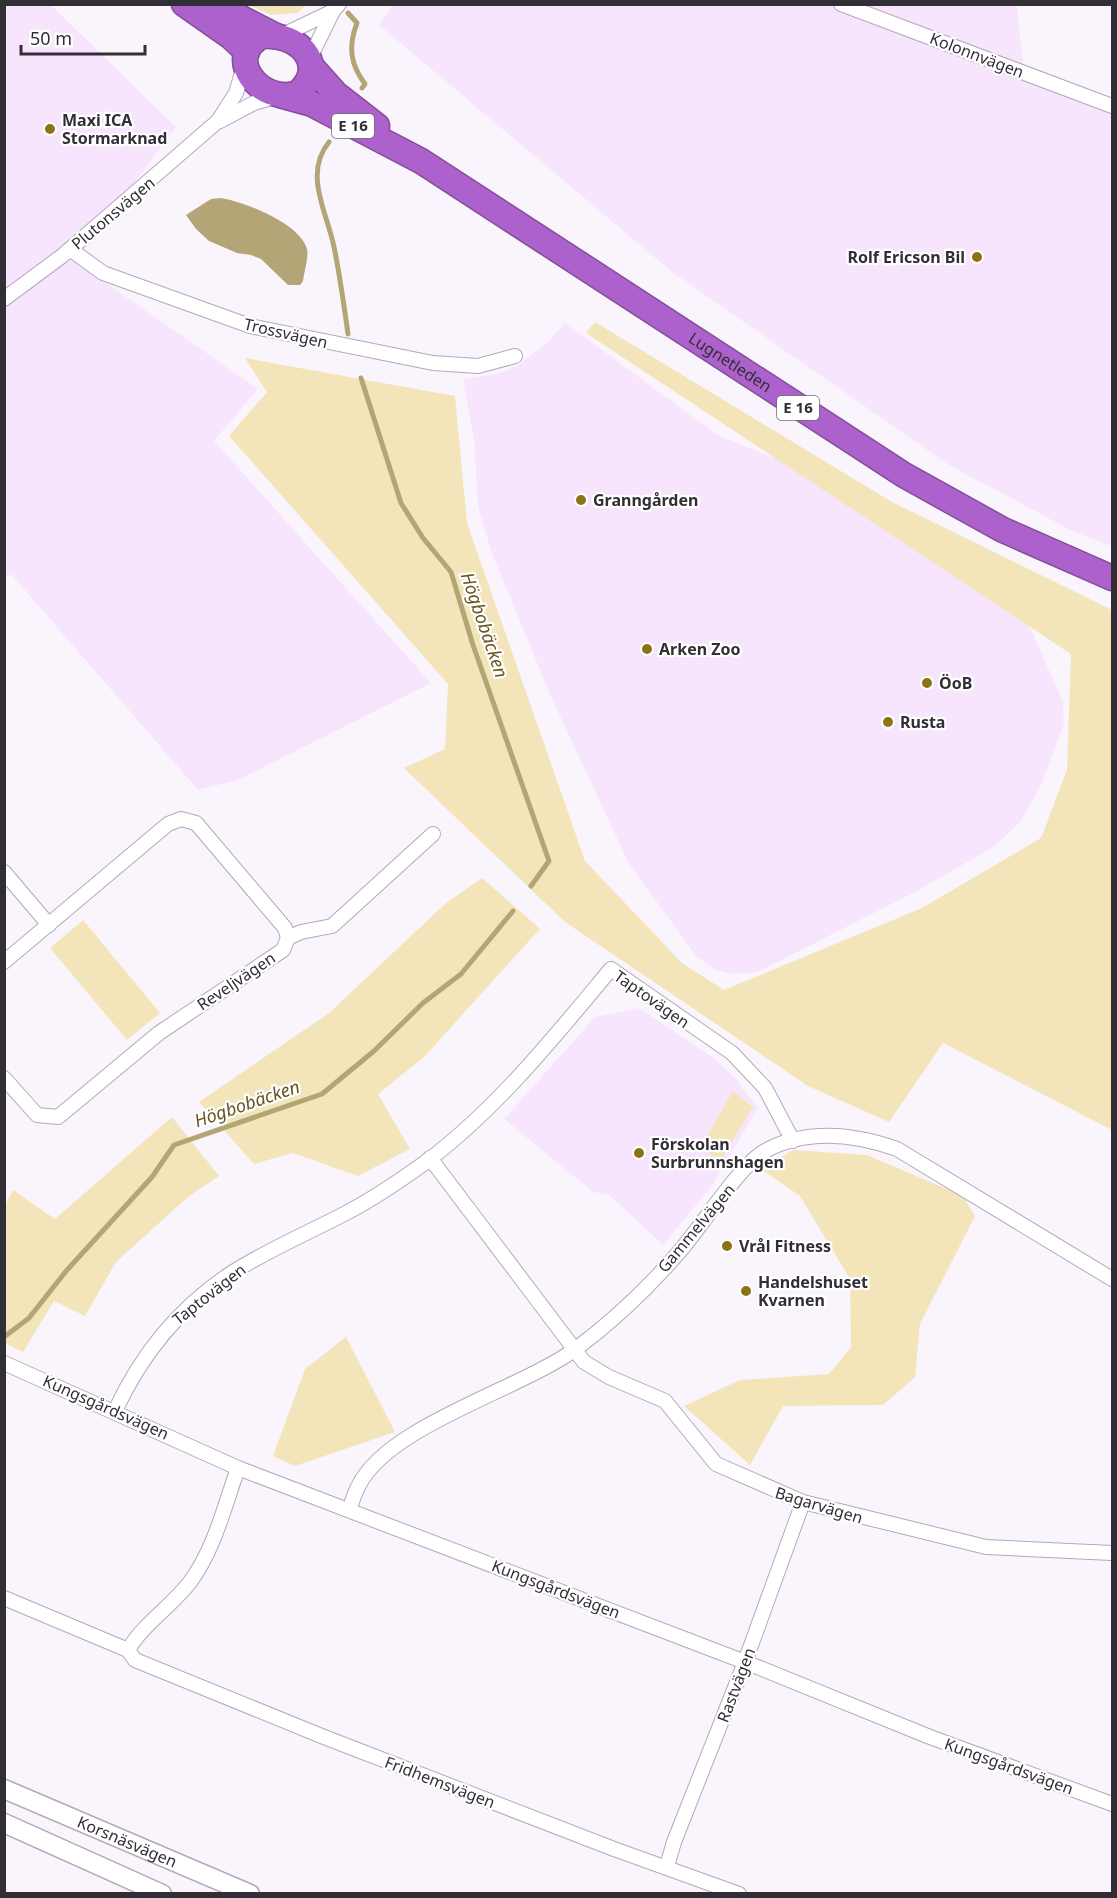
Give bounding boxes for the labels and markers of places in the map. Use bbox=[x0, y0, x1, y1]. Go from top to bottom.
place label: Maxi ICA Stormarknad bbox=[62, 109, 167, 149]
marker: Maxi ICA Stormarknad bbox=[43, 122, 57, 136]
place label: Rolf Ericson Bil bbox=[847, 246, 965, 268]
marker: Rolf Ericson Bil bbox=[970, 250, 984, 264]
place label: Granngården bbox=[593, 489, 698, 511]
marker: Granngården bbox=[574, 493, 588, 507]
place label: Arken Zoo bbox=[659, 638, 741, 660]
marker: Arken Zoo bbox=[640, 642, 654, 656]
place label: ÖoB bbox=[939, 672, 972, 694]
marker: ÖoB bbox=[920, 676, 934, 690]
place label: Rusta bbox=[900, 711, 945, 733]
marker: Rusta bbox=[881, 715, 895, 729]
place label: Förskolan Surbrunnshagen bbox=[651, 1133, 784, 1173]
marker: Förskolan Surbrunnshagen bbox=[632, 1146, 646, 1160]
place label: Vrål Fitness bbox=[739, 1235, 831, 1257]
marker: Vrål Fitness bbox=[720, 1239, 734, 1253]
place label: Handelshuset Kvarnen bbox=[758, 1271, 868, 1311]
marker: Handelshuset Kvarnen bbox=[739, 1284, 753, 1298]

